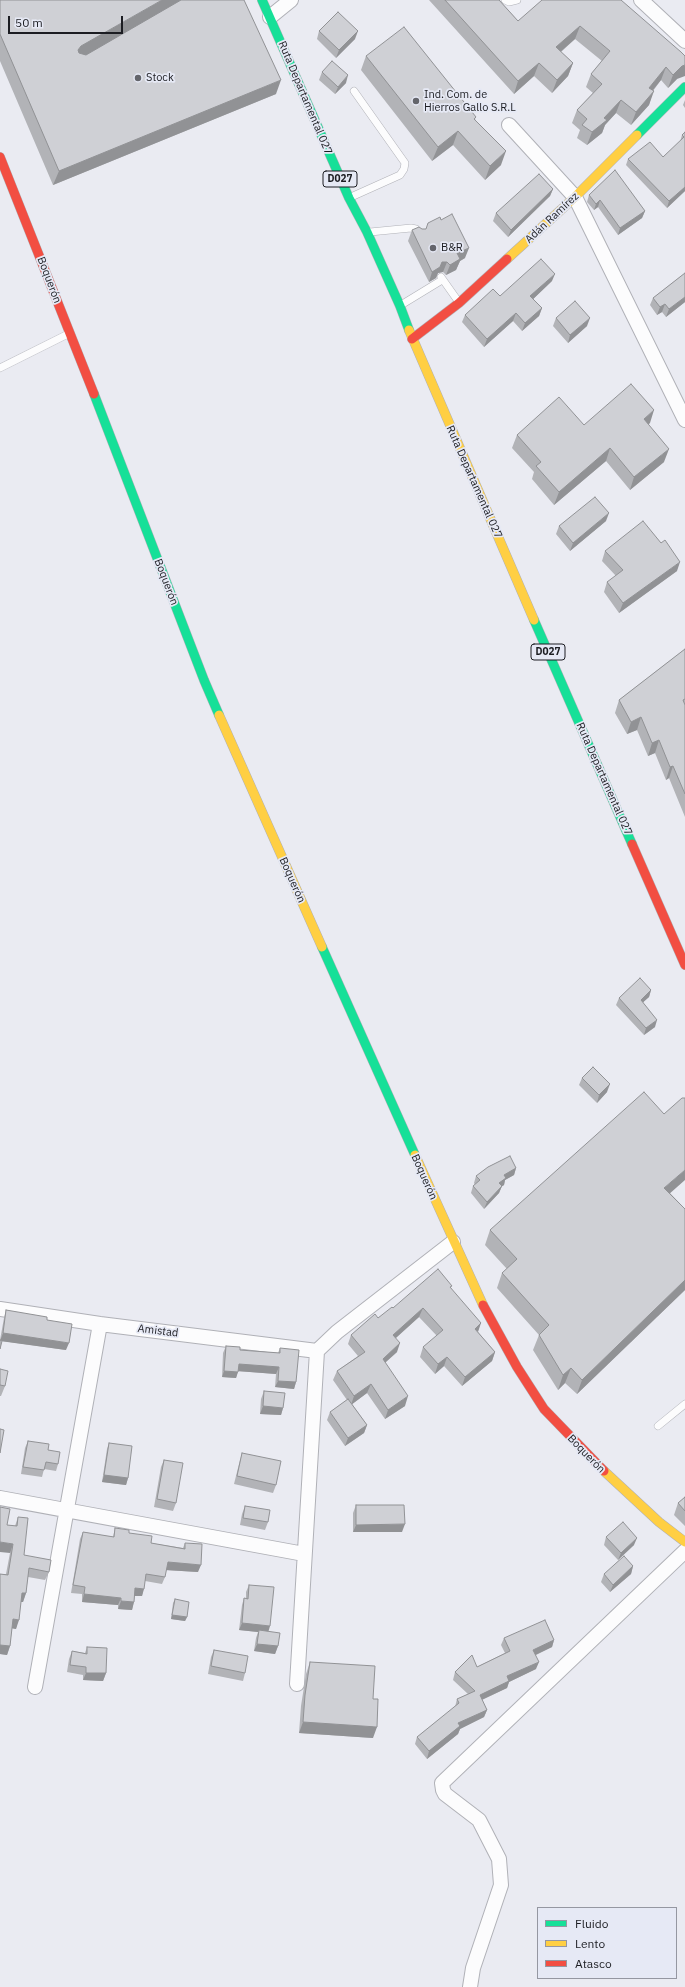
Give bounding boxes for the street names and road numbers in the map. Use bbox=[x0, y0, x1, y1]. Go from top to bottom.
street label: Ruta Departamental 027 bbox=[275, 39, 335, 157]
road number: D027 bbox=[323, 171, 357, 187]
street label: Adán Ramírez bbox=[522, 190, 582, 246]
street label: Boquerón bbox=[34, 255, 64, 305]
street label: Ruta Departamental 027 bbox=[443, 424, 505, 540]
street label: Boquerón bbox=[151, 557, 181, 607]
road number: D027 bbox=[531, 644, 565, 660]
street label: Ruta Departamental 027 bbox=[573, 721, 635, 837]
street label: Boquerón bbox=[276, 855, 308, 905]
street label: Boquerón bbox=[408, 1152, 440, 1202]
street label: Amistad bbox=[137, 1322, 179, 1340]
street label: Boquerón bbox=[564, 1432, 608, 1476]

